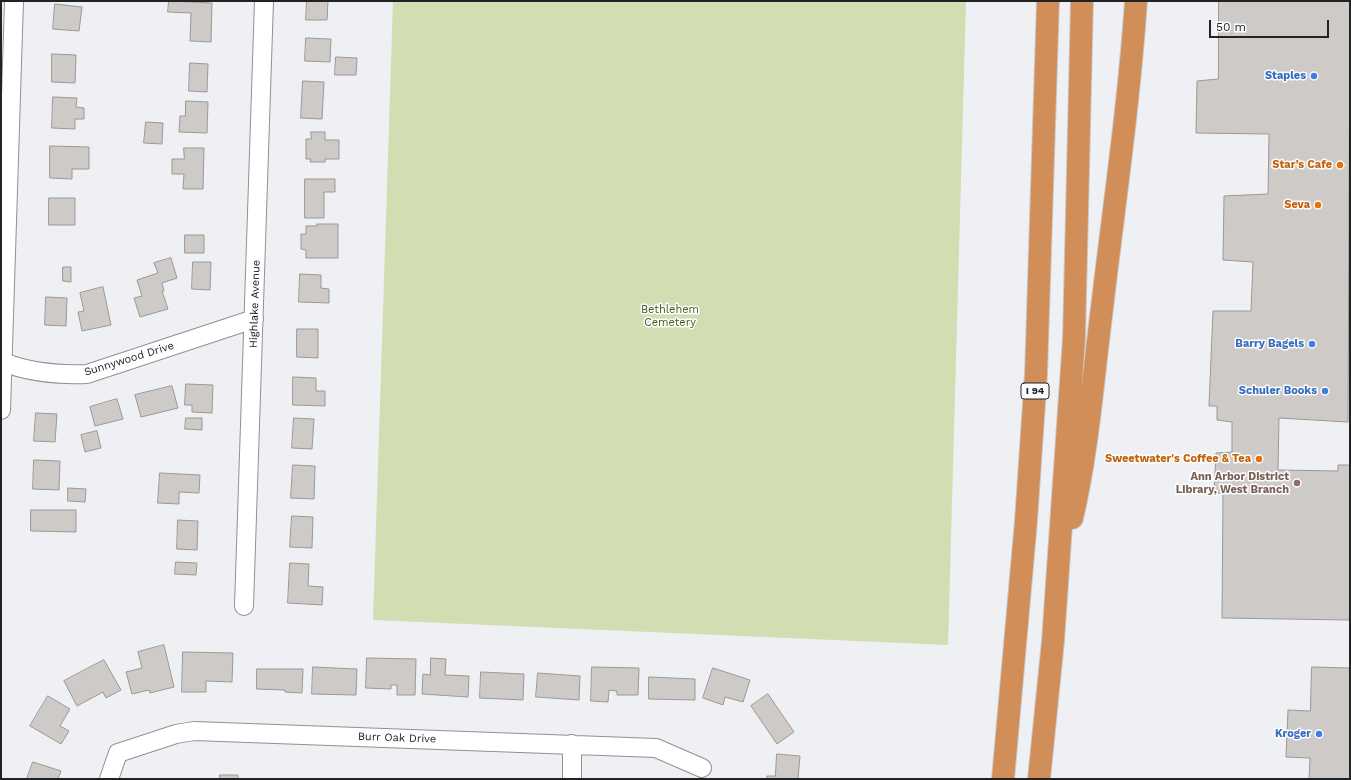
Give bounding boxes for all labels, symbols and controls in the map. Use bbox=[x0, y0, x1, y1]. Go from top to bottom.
scale bar bbox=[1211, 12, 1331, 38]
text: 50 m bbox=[1216, 20, 1246, 34]
place label: Staples bbox=[1265, 69, 1306, 83]
marker: Staples bbox=[1309, 71, 1319, 81]
place label: Star’s Cafe bbox=[1272, 158, 1332, 172]
marker: Star’s Cafe bbox=[1335, 160, 1345, 170]
place label: Seva bbox=[1284, 198, 1310, 212]
marker: Seva bbox=[1313, 200, 1323, 210]
street label: Highlake Avenue bbox=[247, 260, 263, 348]
park label: Bethlehem Cemetery bbox=[641, 303, 699, 329]
place label: Barry Bagels bbox=[1235, 337, 1304, 351]
street label: Sunnywood Drive bbox=[83, 339, 175, 379]
marker: Barry Bagels bbox=[1307, 339, 1317, 349]
road number: I 94 bbox=[1021, 383, 1049, 399]
place label: Schuler Books bbox=[1239, 384, 1317, 398]
marker: Schuler Books bbox=[1320, 386, 1330, 396]
place label: Sweetwater's Coffee & Tea bbox=[1105, 452, 1251, 466]
marker: Sweetwater's Coffee & Tea bbox=[1254, 454, 1264, 464]
place label: Ann Arbor District Library, West Branch bbox=[1176, 470, 1289, 496]
marker: Ann Arbor District Library, West Branch bbox=[1292, 478, 1302, 488]
place label: Kroger bbox=[1275, 727, 1311, 741]
marker: Kroger bbox=[1314, 729, 1324, 739]
street label: Burr Oak Drive bbox=[358, 730, 436, 746]

